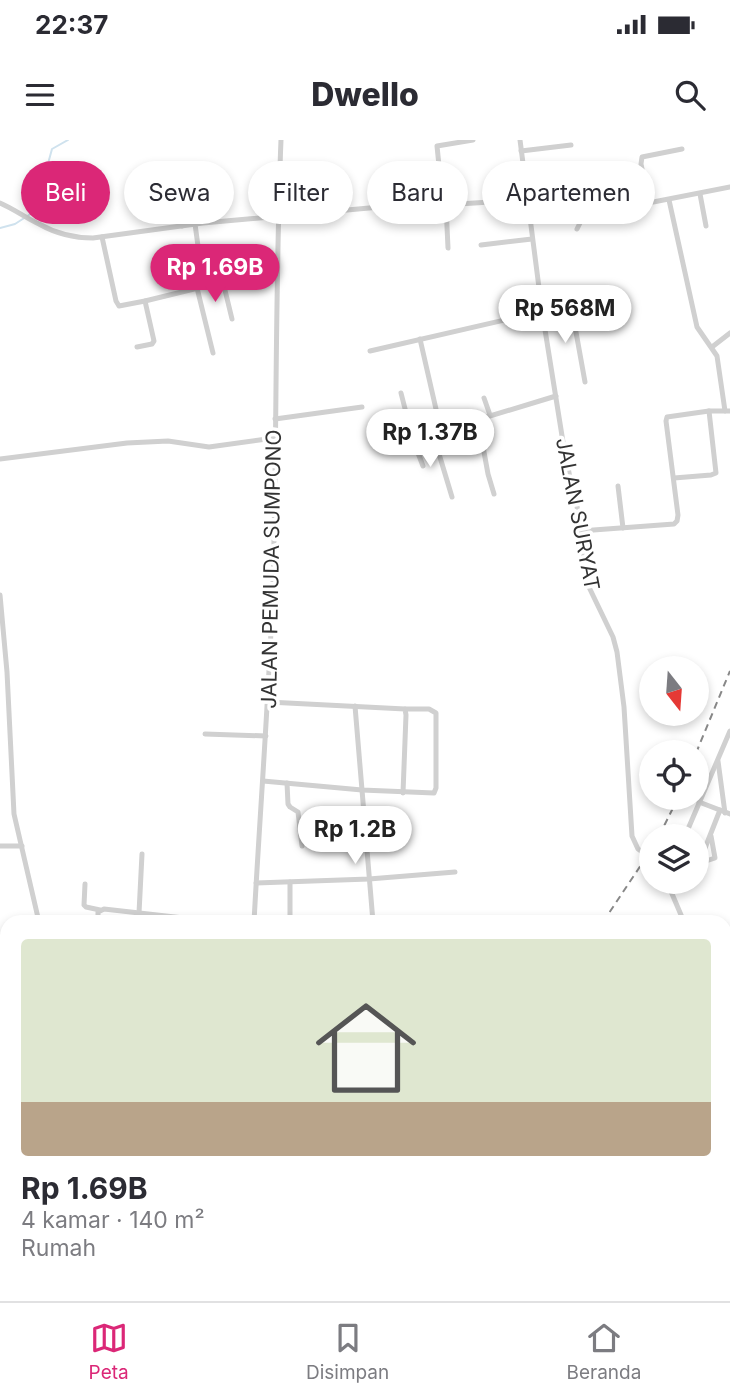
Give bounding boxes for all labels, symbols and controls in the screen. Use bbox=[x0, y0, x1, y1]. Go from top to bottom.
text: 22:37 bbox=[35, 9, 108, 40]
text: Dwello bbox=[311, 75, 419, 114]
icon: menu bbox=[21, 76, 59, 114]
icon: search bbox=[671, 76, 709, 114]
chip: Beli bbox=[21, 161, 110, 224]
chip: Sewa bbox=[124, 161, 234, 224]
chip: Filter bbox=[248, 161, 353, 224]
chip: Baru bbox=[367, 161, 468, 224]
chip: Apartemen bbox=[482, 161, 655, 224]
pin: Rp 1.69B bbox=[143, 244, 287, 304]
text: Rp 1.69B bbox=[166, 253, 264, 281]
pin: Rp 568M bbox=[500, 286, 630, 345]
text: Rp 568M bbox=[514, 294, 616, 322]
pin: Rp 1.37B bbox=[358, 410, 502, 469]
text: Rp 1.37B bbox=[382, 418, 478, 446]
street label: JALAN PEMUDA SUMPONO bbox=[256, 429, 286, 709]
street label: JALAN SURYAT bbox=[551, 435, 605, 593]
north arrow bbox=[639, 656, 709, 726]
map controls bbox=[639, 656, 709, 894]
button: locate bbox=[639, 740, 709, 810]
pin: Rp 1.2B bbox=[290, 806, 420, 866]
text: Rp 1.2B bbox=[314, 815, 396, 843]
button: layers bbox=[639, 824, 709, 894]
icon: home bbox=[303, 985, 429, 1111]
text: Rp 1.69B bbox=[21, 1170, 148, 1206]
text: 4 kamar · 140 m² bbox=[21, 1206, 205, 1234]
text: Rumah bbox=[21, 1234, 96, 1262]
tab: Peta bbox=[89, 1319, 129, 1384]
tab: Disimpan bbox=[306, 1319, 389, 1384]
tab: Beranda bbox=[566, 1319, 641, 1384]

